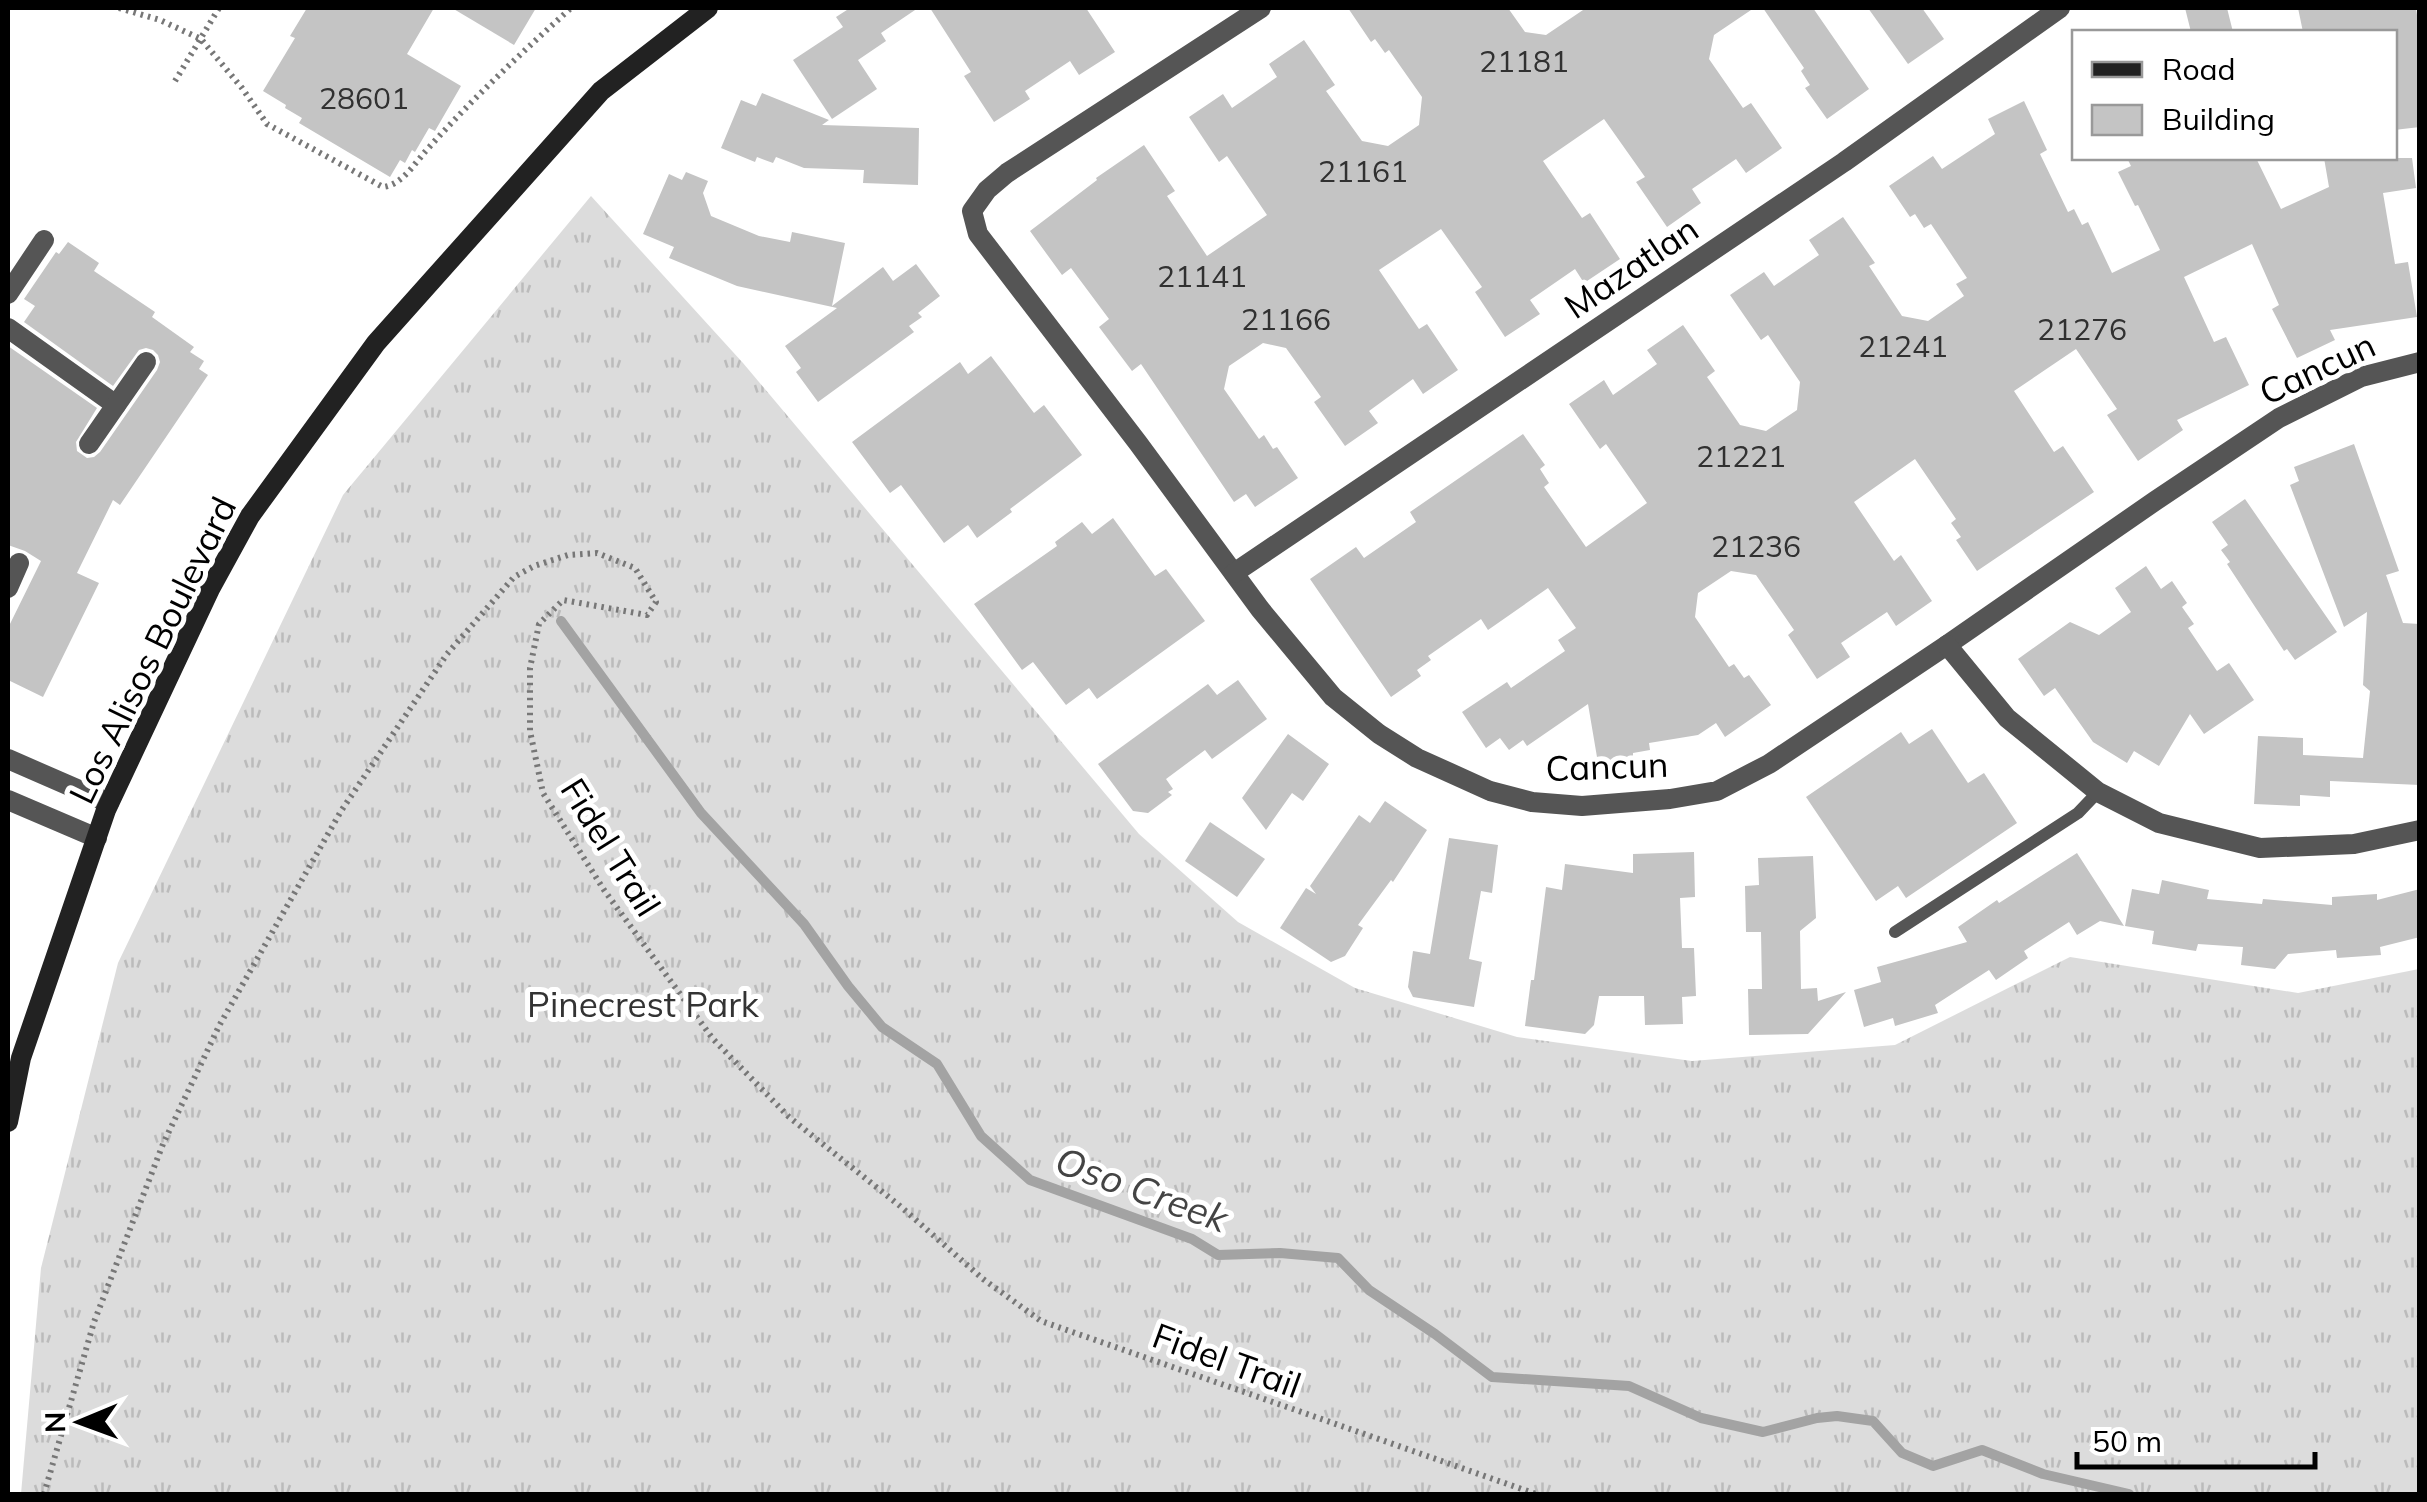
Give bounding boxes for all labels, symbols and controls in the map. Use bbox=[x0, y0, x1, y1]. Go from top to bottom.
legend bbox=[2072, 30, 2397, 160]
house number: 21181 bbox=[1479, 42, 1569, 80]
text: Road bbox=[2162, 50, 2236, 88]
house number: 28601 bbox=[319, 79, 409, 117]
text: Building bbox=[2162, 100, 2275, 138]
house number: 21161 bbox=[1318, 152, 1408, 190]
street label: Mazatlan bbox=[1556, 206, 1706, 328]
house number: 21141 bbox=[1157, 257, 1247, 295]
house number: 21166 bbox=[1241, 300, 1331, 338]
house number: 21276 bbox=[2037, 310, 2127, 348]
street label: Cancun bbox=[2252, 322, 2382, 414]
house number: 21241 bbox=[1858, 327, 1948, 365]
house number: 21221 bbox=[1696, 437, 1786, 475]
street label: Los Alisos Boulevard bbox=[59, 490, 245, 810]
house number: 21236 bbox=[1711, 527, 1801, 565]
street label: Cancun bbox=[1545, 742, 1669, 790]
street label: Fidel Trail bbox=[551, 770, 671, 924]
park label: Pinecrest Park bbox=[527, 982, 760, 1026]
water label: Oso Creek bbox=[1049, 1136, 1236, 1243]
street label: Fidel Trail bbox=[1147, 1313, 1307, 1407]
north arrow bbox=[30, 1372, 130, 1472]
scale bar bbox=[2077, 1407, 2314, 1469]
text: N bbox=[37, 1412, 72, 1433]
text: 50 m bbox=[2092, 1422, 2162, 1460]

